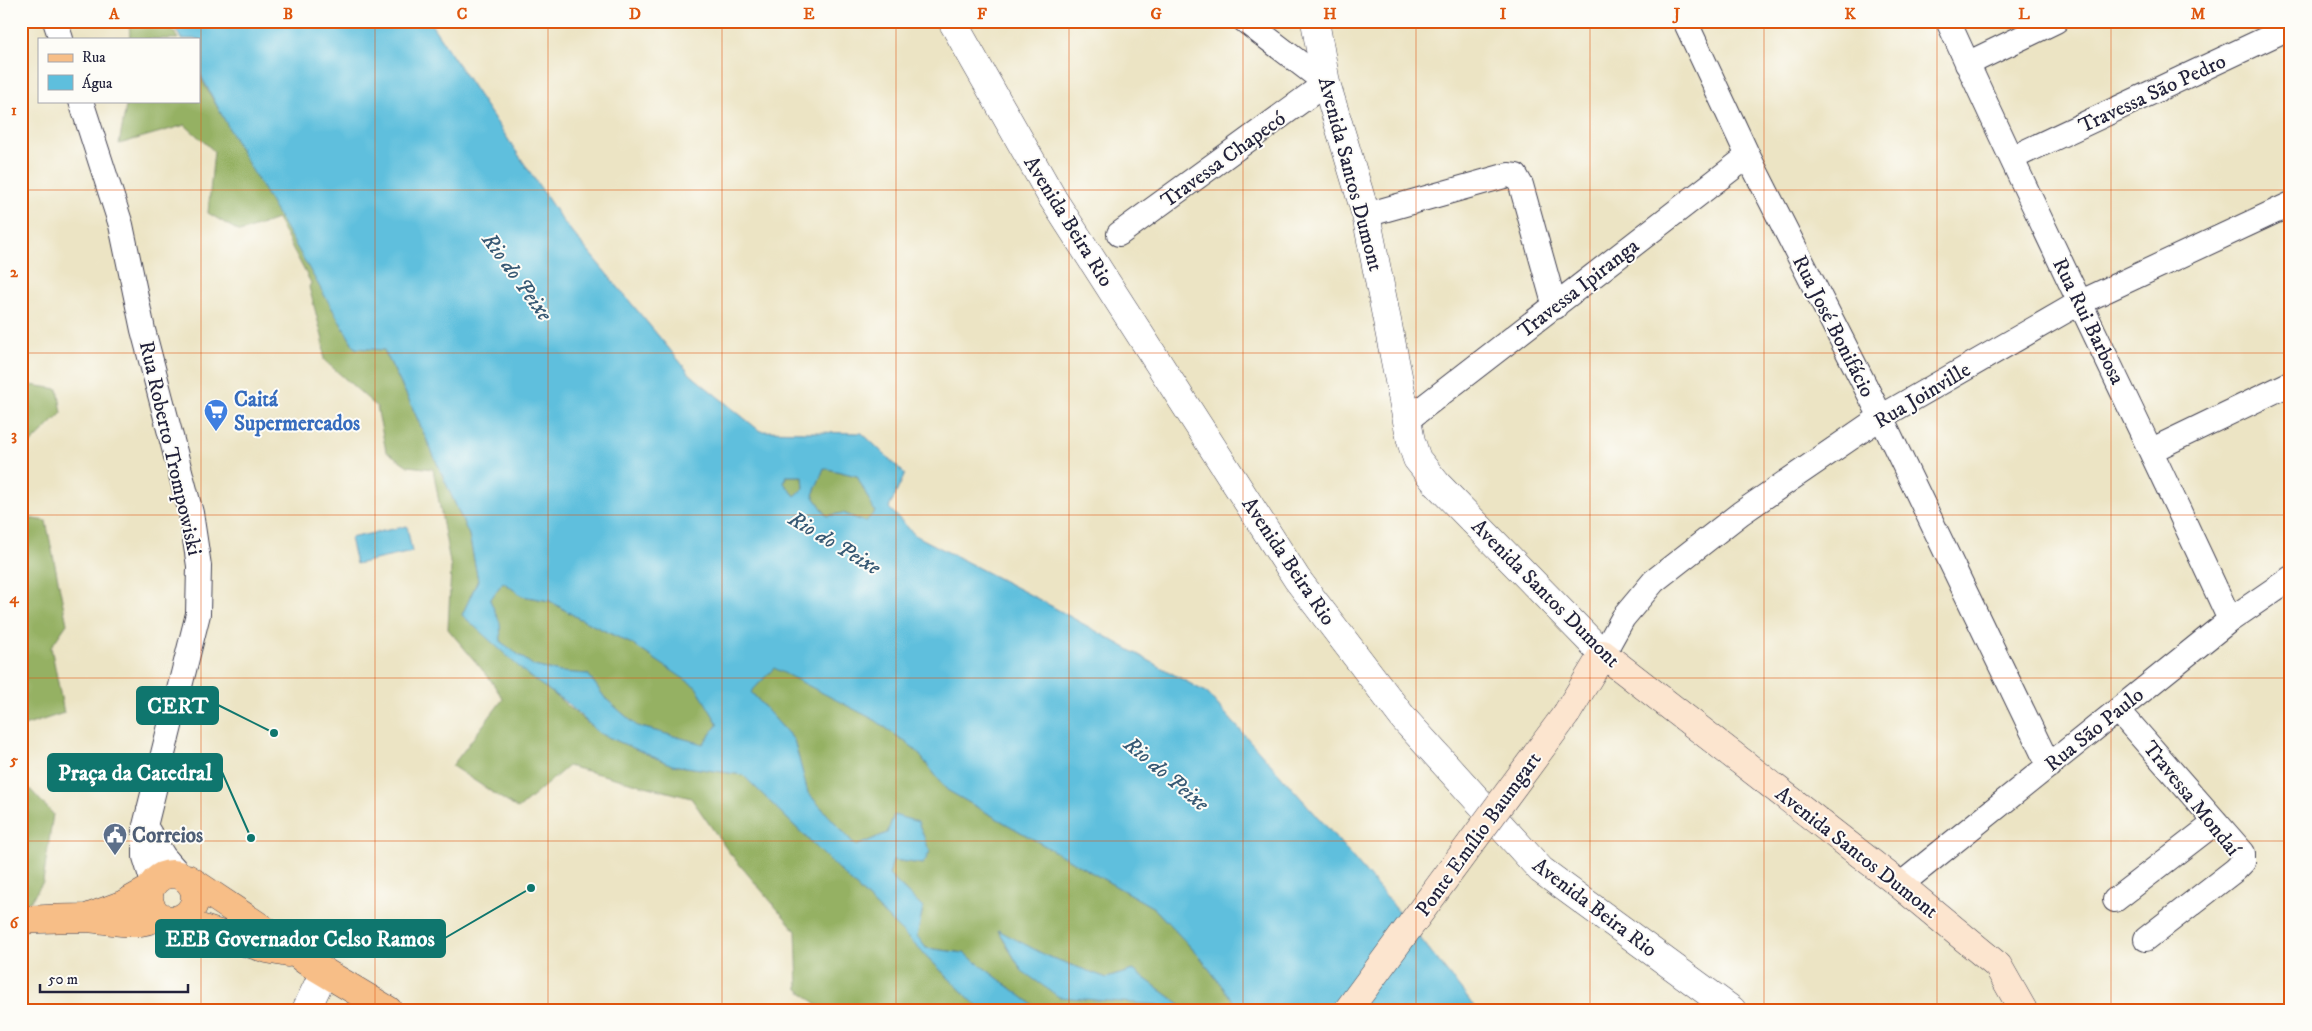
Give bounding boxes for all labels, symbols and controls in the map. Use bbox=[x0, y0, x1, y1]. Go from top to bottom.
text: A bbox=[108, 4, 120, 24]
text: B bbox=[283, 4, 293, 24]
text: C bbox=[457, 4, 467, 24]
text: D bbox=[629, 4, 641, 24]
text: E bbox=[803, 4, 815, 24]
text: F bbox=[977, 4, 987, 24]
text: G bbox=[1150, 4, 1162, 24]
text: H bbox=[1323, 4, 1337, 24]
text: I bbox=[1500, 4, 1507, 24]
text: J bbox=[1672, 4, 1681, 24]
text: K bbox=[1844, 4, 1856, 24]
text: L bbox=[2018, 4, 2030, 24]
text: M bbox=[2191, 4, 2206, 24]
legend bbox=[38, 38, 200, 102]
text: Rua bbox=[82, 48, 106, 67]
street label: Travessa São Pedro bbox=[2075, 48, 2230, 139]
text: Água bbox=[82, 73, 113, 93]
street label: Avenida Santos Dumont bbox=[1312, 74, 1388, 274]
text: 1 bbox=[11, 100, 17, 120]
street label: Travessa Chapecó bbox=[1156, 106, 1291, 214]
street label: Avenida Beira Rio bbox=[1018, 151, 1119, 292]
water label: Rio do Peixe bbox=[475, 227, 558, 327]
street label: Travessa Ipiranga bbox=[1513, 233, 1645, 344]
street label: Rua José Bonifácio bbox=[1786, 251, 1880, 402]
street label: Rua Rui Barbosa bbox=[2046, 254, 2130, 389]
text: 2 bbox=[10, 262, 19, 282]
street label: Rua Roberto Trompowiski bbox=[133, 338, 207, 558]
street label: Rua Joinville bbox=[1870, 357, 1976, 435]
place label: Caitá Supermercados bbox=[234, 387, 360, 437]
supermarket icon: Caitá Supermercados bbox=[203, 398, 229, 432]
text: 3 bbox=[11, 425, 17, 445]
street label: Avenida Beira Rio bbox=[1236, 492, 1341, 631]
water label: Rio do Peixe bbox=[782, 505, 886, 582]
street label: Avenida Santos Dumont bbox=[1466, 514, 1625, 674]
text: 4 bbox=[8, 588, 19, 608]
street label: Rua São Paulo bbox=[2040, 682, 2149, 778]
callout: CERT bbox=[137, 687, 218, 724]
text: CERT bbox=[147, 693, 209, 720]
water label: Rio do Peixe bbox=[1117, 730, 1214, 818]
street label: Travessa Mondaí bbox=[2137, 736, 2247, 863]
street label: Ponte Emílio Baumgart bbox=[1410, 747, 1547, 922]
text: 5 bbox=[9, 750, 18, 770]
callout: Praça da Catedral bbox=[48, 754, 222, 791]
text: Praça da Catedral bbox=[58, 760, 212, 787]
street label: Avenida Santos Dumont bbox=[1770, 781, 1943, 925]
public building icon: Correios bbox=[102, 822, 128, 856]
place label: Correios bbox=[132, 823, 203, 849]
street label: Avenida Beira Rio bbox=[1527, 852, 1662, 963]
text: 6 bbox=[10, 913, 20, 933]
callout: EEB Governador Celso Ramos bbox=[156, 920, 445, 957]
text: EEB Governador Celso Ramos bbox=[165, 926, 436, 953]
scale bar bbox=[40, 961, 188, 993]
text: 50 m bbox=[48, 970, 78, 989]

